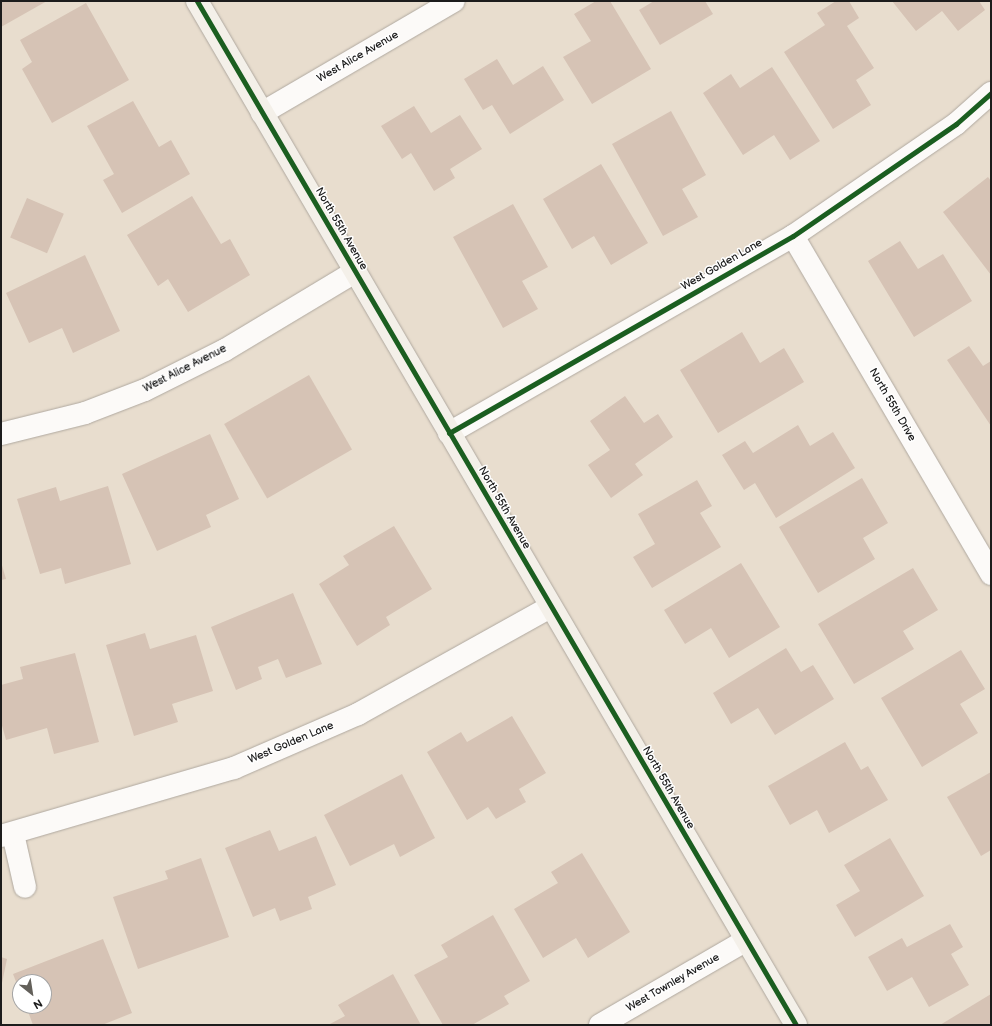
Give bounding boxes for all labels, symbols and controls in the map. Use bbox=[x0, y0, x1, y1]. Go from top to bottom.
street label: West Alice Avenue bbox=[315, 28, 401, 86]
street label: North 55th Avenue bbox=[312, 185, 370, 273]
street label: West Golden Lane bbox=[679, 236, 765, 294]
street label: West Alice Avenue bbox=[141, 342, 229, 396]
street label: North 55th Drive bbox=[866, 366, 918, 444]
street label: North 55th Avenue bbox=[475, 464, 533, 552]
street label: West Golden Lane bbox=[246, 719, 336, 767]
street label: North 55th Avenue bbox=[639, 744, 697, 832]
street label: West Townley Avenue bbox=[624, 951, 722, 1015]
north arrow bbox=[12, 974, 52, 1014]
text: N bbox=[31, 996, 45, 1012]

